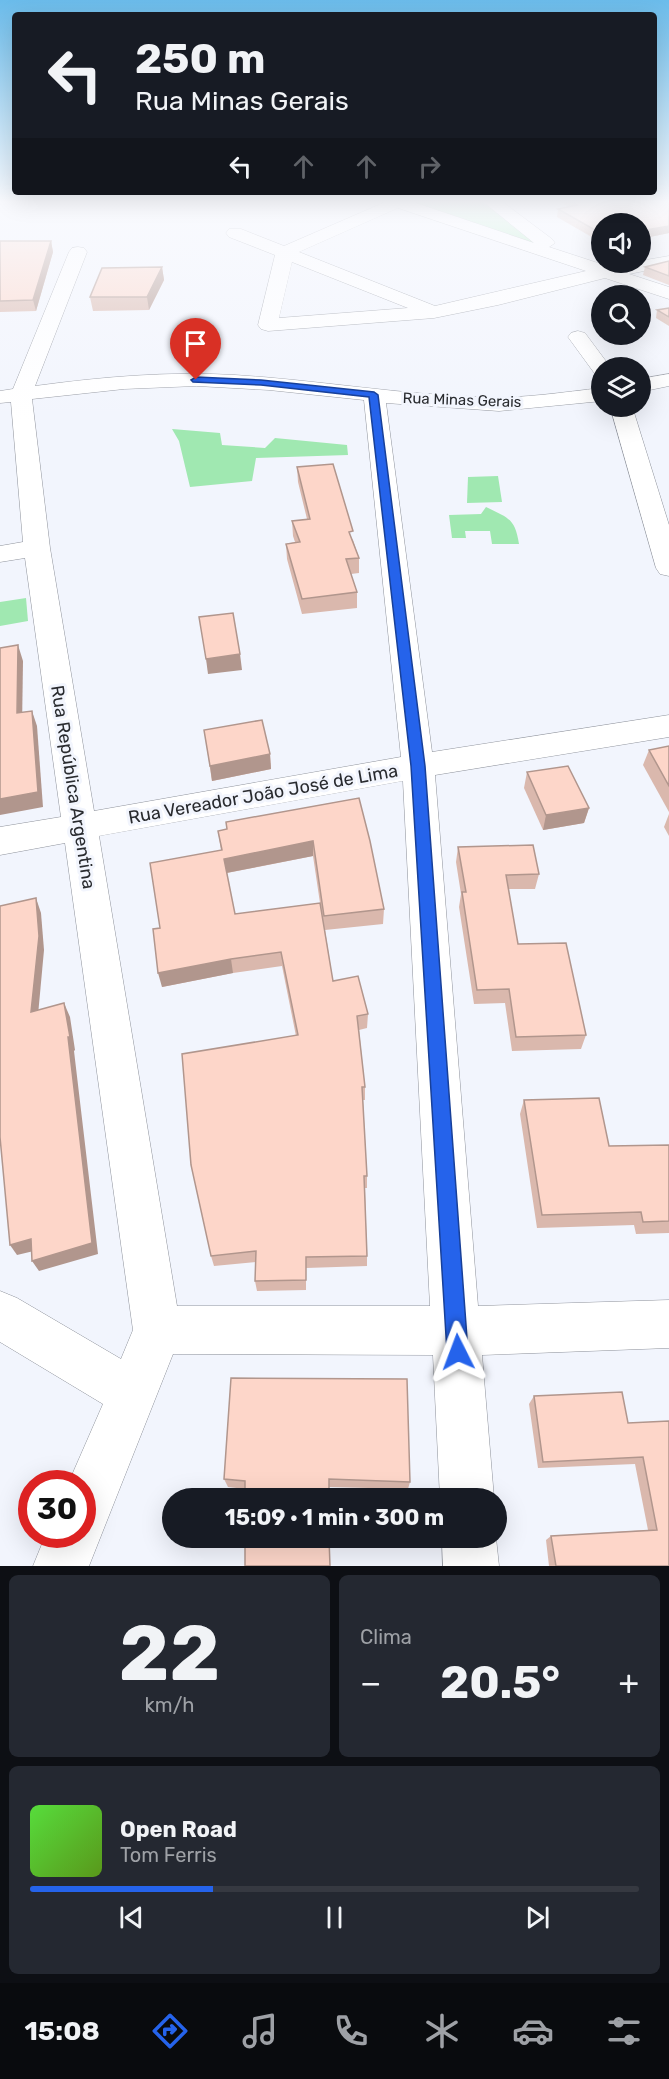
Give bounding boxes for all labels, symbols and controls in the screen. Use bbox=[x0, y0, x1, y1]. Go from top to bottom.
text: 250 m bbox=[135, 34, 265, 84]
icon: left bbox=[36, 36, 114, 114]
text: Rua Minas Gerais bbox=[135, 85, 349, 117]
icon: left bbox=[224, 150, 257, 183]
icon: ahead bbox=[287, 150, 320, 183]
icon: ahead bbox=[350, 150, 383, 183]
icon: right bbox=[413, 150, 446, 183]
map controls bbox=[591, 213, 651, 417]
button: sound bbox=[591, 213, 651, 273]
button: search bbox=[591, 285, 651, 345]
pin bbox=[170, 318, 221, 380]
icon: arrive bbox=[179, 327, 212, 360]
button: layers bbox=[591, 357, 651, 417]
street label: Rua Minas Gerais bbox=[402, 389, 522, 411]
street label: Rua República Argentina bbox=[46, 684, 100, 890]
street label: Rua Vereador João José de Lima bbox=[126, 759, 400, 829]
position arrow bbox=[426, 1320, 490, 1384]
speed limit sign: 30 bbox=[18, 1470, 96, 1548]
text: 15:09 · 1 min · 300 m bbox=[225, 1504, 444, 1531]
text: 22 bbox=[119, 1607, 220, 1700]
text: Clima bbox=[360, 1625, 412, 1649]
text: 20.5° bbox=[440, 1656, 560, 1709]
text: − bbox=[360, 1663, 381, 1702]
text: + bbox=[618, 1663, 639, 1702]
text: km/h bbox=[145, 1693, 194, 1717]
text: Open Road bbox=[120, 1816, 237, 1843]
text: Tom Ferris bbox=[120, 1843, 217, 1867]
icon: previous bbox=[115, 1901, 148, 1934]
icon: pause bbox=[318, 1901, 351, 1934]
icon: next bbox=[521, 1901, 554, 1934]
icon: directions bbox=[149, 2010, 191, 2052]
icon: music bbox=[239, 2010, 281, 2052]
icon: phone bbox=[330, 2010, 372, 2052]
icon: climate bbox=[421, 2010, 463, 2052]
icon: car bbox=[512, 2010, 554, 2052]
icon: filters bbox=[603, 2010, 645, 2052]
text: 15:08 bbox=[24, 2015, 100, 2047]

